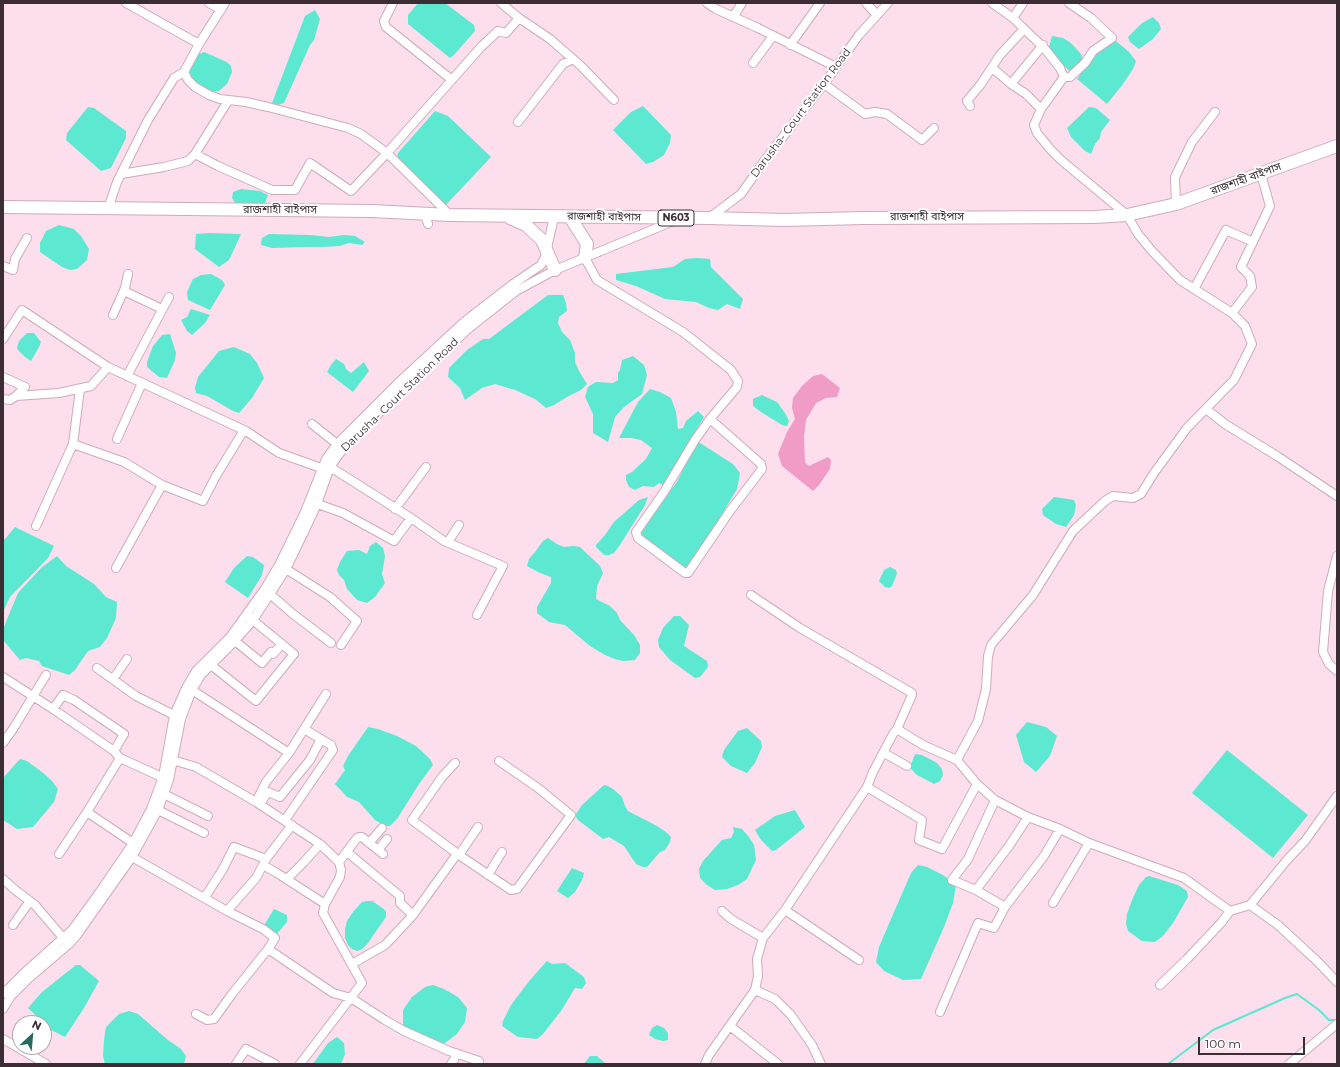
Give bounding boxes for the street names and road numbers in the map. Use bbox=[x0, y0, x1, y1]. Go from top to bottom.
street label: Darusha- Court Station Road bbox=[748, 46, 854, 180]
street label: রাজশাহী বাইপাস bbox=[1209, 160, 1283, 198]
street label: রাজশাহী বাইপাস bbox=[243, 203, 317, 217]
street label: রাজশাহী বাইপাস bbox=[567, 210, 641, 224]
road number: N603 bbox=[658, 210, 694, 226]
street label: রাজশাহী বাইপাস bbox=[890, 210, 964, 224]
street label: Darusha- Court Station Road bbox=[338, 335, 462, 455]

